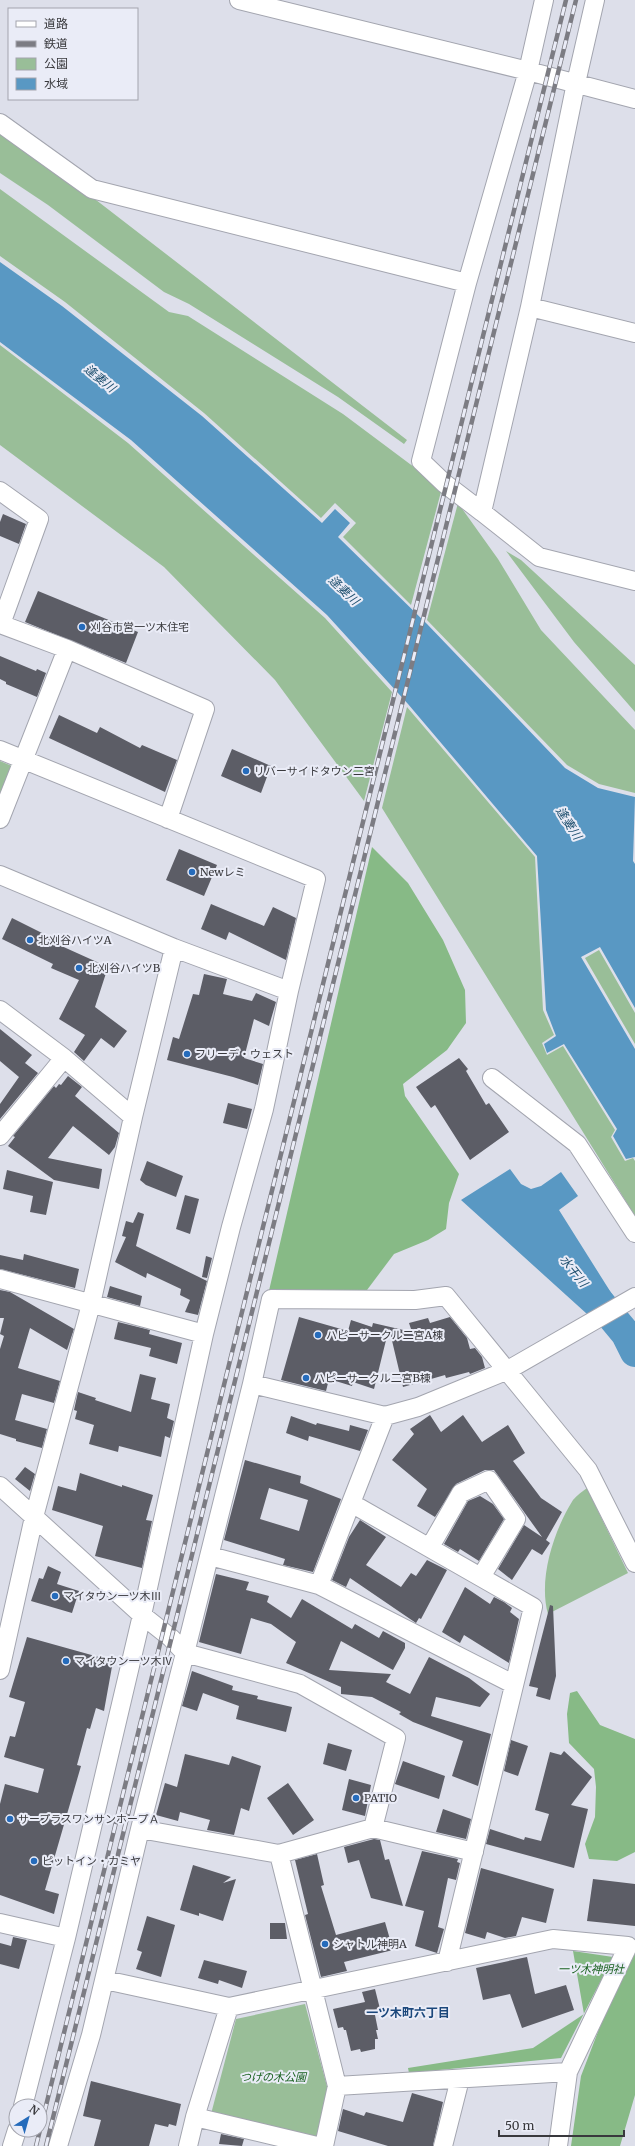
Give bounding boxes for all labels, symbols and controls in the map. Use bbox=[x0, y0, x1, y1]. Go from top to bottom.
legend bbox=[8, 8, 138, 100]
text: 道路 bbox=[44, 16, 68, 31]
text: 鉄道 bbox=[44, 36, 68, 51]
text: 公園 bbox=[44, 56, 68, 71]
text: 水域 bbox=[44, 76, 68, 91]
water label: 逢妻川 bbox=[81, 361, 120, 396]
water label: 逢妻川 bbox=[326, 572, 364, 609]
place label: 刈谷市営一ツ木住宅 bbox=[90, 620, 189, 634]
marker: 刈谷市営一ツ木住宅 bbox=[77, 622, 87, 632]
place label: リバーサイドタウン二宮 bbox=[254, 764, 375, 778]
marker: リバーサイドタウン二宮 bbox=[241, 766, 251, 776]
water label: 逢妻川 bbox=[553, 804, 586, 844]
place label: Newレミ bbox=[200, 865, 246, 879]
marker: Newレミ bbox=[187, 867, 197, 877]
place label: 北刈谷ハイツA bbox=[38, 933, 112, 947]
marker: 北刈谷ハイツA bbox=[25, 935, 35, 945]
place label: 北刈谷ハイツB bbox=[87, 961, 161, 975]
marker: 北刈谷ハイツB bbox=[74, 963, 84, 973]
place label: フリーデ・ウェスト bbox=[195, 1047, 294, 1061]
marker: フリーデ・ウェスト bbox=[182, 1049, 192, 1059]
water label: 水干川 bbox=[557, 1252, 592, 1291]
place label: ハピーサークル二宮A棟 bbox=[326, 1328, 443, 1342]
marker: ハピーサークル二宮A棟 bbox=[313, 1330, 323, 1340]
place label: ハピーサークル二宮B棟 bbox=[314, 1371, 431, 1385]
marker: ハピーサークル二宮B棟 bbox=[301, 1373, 311, 1383]
place label: マイタウン一ツ木Ⅲ bbox=[63, 1589, 162, 1603]
marker: マイタウン一ツ木Ⅲ bbox=[50, 1591, 60, 1601]
place label: マイタウン一ツ木Ⅳ bbox=[74, 1654, 173, 1668]
marker: マイタウン一ツ木Ⅳ bbox=[61, 1656, 71, 1666]
place label: PATIO bbox=[364, 1791, 397, 1805]
marker: PATIO bbox=[351, 1793, 361, 1803]
place label: サープラスワンサンホープＡ bbox=[18, 1812, 159, 1826]
marker: サープラスワンサンホープＡ bbox=[5, 1814, 15, 1824]
place label: ピットイン・カミヤ bbox=[42, 1854, 141, 1868]
marker: ピットイン・カミヤ bbox=[29, 1856, 39, 1866]
place label: シャトル神明A bbox=[333, 1937, 407, 1951]
marker: シャトル神明A bbox=[320, 1939, 330, 1949]
park label: 一ツ木神明社 bbox=[558, 1962, 625, 1976]
district label: 一ツ木町六丁目 bbox=[366, 2005, 450, 2020]
park label: つげの木公園 bbox=[240, 2070, 308, 2084]
north arrow bbox=[8, 2098, 48, 2138]
text: N bbox=[26, 2102, 42, 2118]
scale bar bbox=[499, 2112, 624, 2138]
text: 50 m bbox=[505, 2118, 534, 2133]

